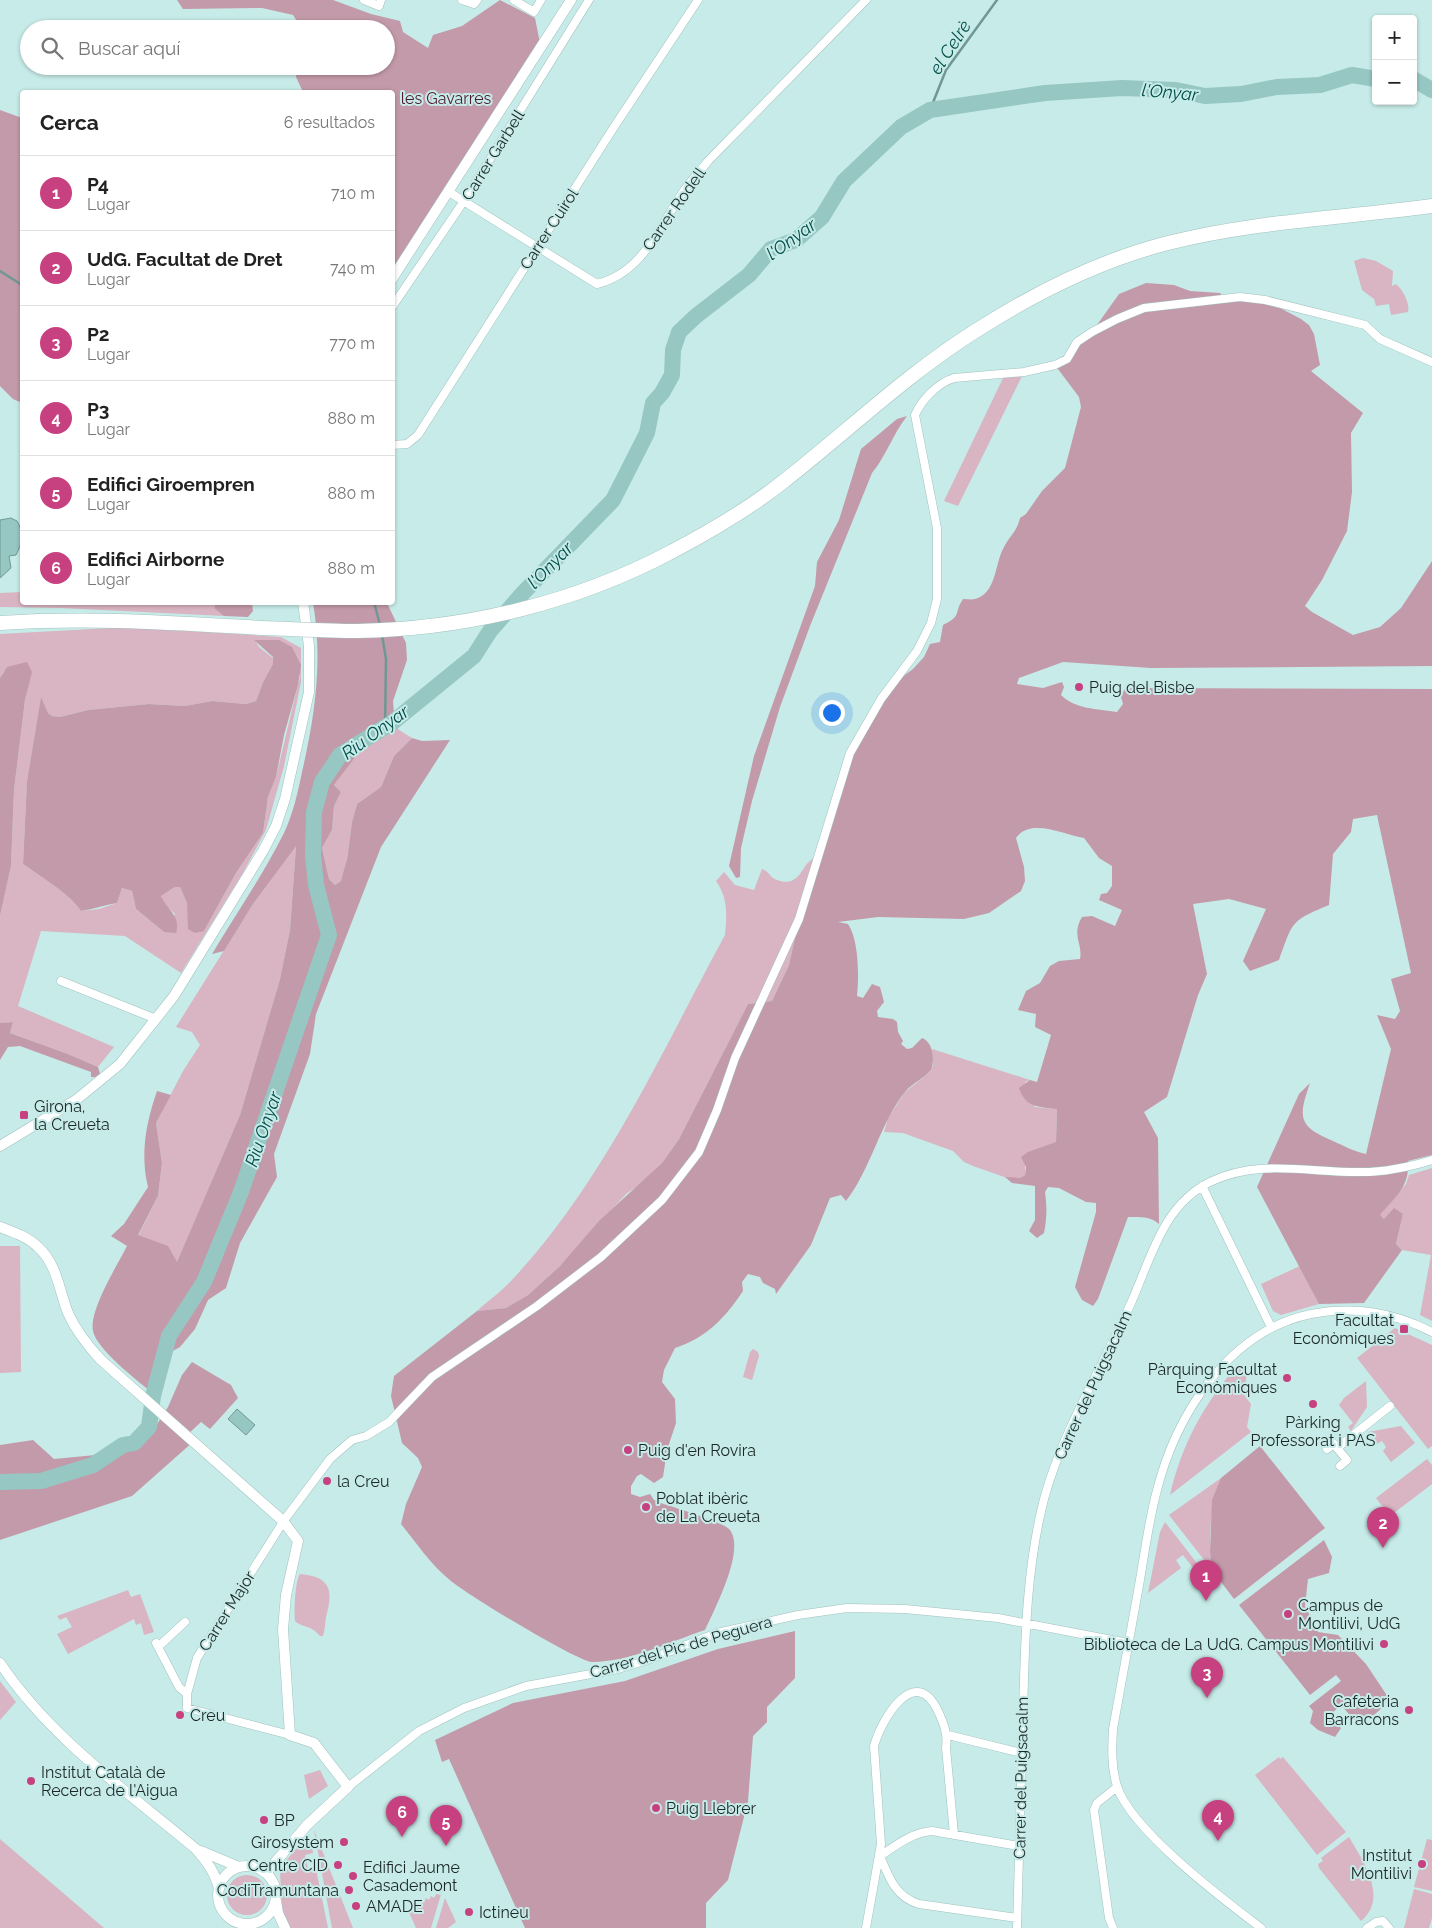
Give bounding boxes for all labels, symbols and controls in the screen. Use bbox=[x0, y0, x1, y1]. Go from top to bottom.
map controls bbox=[1372, 15, 1417, 105]
button: + bbox=[1372, 15, 1417, 60]
water label: el Celrè bbox=[925, 16, 975, 78]
search box bbox=[20, 20, 395, 75]
icon: search bbox=[38, 34, 66, 62]
text: Buscar aquí bbox=[78, 37, 180, 59]
button: − bbox=[1372, 60, 1417, 105]
water label: l'Onyar bbox=[1141, 79, 1200, 105]
park label: les Gavarres bbox=[401, 89, 492, 108]
street label: Carrer Garbell bbox=[458, 106, 529, 204]
text: Cerca bbox=[40, 110, 99, 135]
text: 6 resultados bbox=[284, 113, 375, 132]
street label: Carrer Rodell bbox=[638, 163, 710, 254]
text: P4 bbox=[87, 173, 109, 195]
text: 1 bbox=[52, 184, 60, 203]
text: 710 m bbox=[331, 184, 375, 203]
street label: Carrer Cuirol bbox=[516, 184, 583, 273]
text: Lugar bbox=[87, 195, 130, 214]
water label: l'Onyar bbox=[762, 213, 821, 264]
text: UdG. Facultat de Dret bbox=[87, 248, 283, 270]
text: 2 bbox=[51, 259, 61, 278]
text: 740 m bbox=[330, 259, 375, 278]
text: Lugar bbox=[87, 270, 130, 289]
text: P2 bbox=[87, 323, 110, 345]
text: 3 bbox=[52, 334, 60, 353]
text: 770 m bbox=[329, 334, 375, 353]
text: Lugar bbox=[87, 345, 130, 364]
text: P3 bbox=[87, 398, 109, 420]
text: 4 bbox=[51, 409, 61, 428]
text: 880 m bbox=[327, 409, 375, 428]
text: Lugar bbox=[87, 420, 130, 439]
text: Edifici Giroempren bbox=[87, 473, 255, 495]
text: 5 bbox=[52, 484, 60, 503]
text: 880 m bbox=[327, 484, 375, 503]
text: Lugar bbox=[87, 495, 130, 514]
water label: l'Onyar bbox=[523, 537, 578, 593]
text: Edifici Airborne bbox=[87, 548, 224, 570]
text: 6 bbox=[51, 559, 61, 578]
text: 880 m bbox=[327, 559, 375, 578]
text: Lugar bbox=[87, 570, 130, 589]
place label: Puig del Bisbe bbox=[1089, 678, 1194, 697]
marker: Puig del Bisbe bbox=[1073, 681, 1085, 693]
water label: Riu Onyar bbox=[337, 700, 413, 763]
your location bbox=[819, 700, 845, 726]
water label: Riu Onyar bbox=[240, 1088, 286, 1169]
place label: Girona, la Creueta bbox=[34, 1097, 110, 1134]
marker: Girona, la Creueta bbox=[18, 1109, 30, 1121]
street label: Carrer del Puigsacalm bbox=[1050, 1307, 1136, 1463]
place label: Facultat Econòmiques bbox=[1293, 1311, 1395, 1348]
marker: Facultat Econòmiques bbox=[1398, 1323, 1410, 1335]
place label: Pàrquing Facultat Econòmiques bbox=[1148, 1360, 1278, 1397]
marker: Pàrquing Facultat Econòmiques bbox=[1281, 1372, 1293, 1384]
marker: Pàrking Professorat i PAS bbox=[1307, 1398, 1319, 1410]
place label: Pàrking Professorat i PAS bbox=[1251, 1413, 1376, 1450]
place label: Puig d'en Rovira bbox=[638, 1441, 756, 1460]
marker: Puig d'en Rovira bbox=[622, 1444, 634, 1456]
place label: la Creu bbox=[337, 1472, 389, 1491]
marker: la Creu bbox=[321, 1475, 333, 1487]
place label: Poblat ibèric de La Creueta bbox=[656, 1489, 760, 1526]
marker: Poblat ibèric de La Creueta bbox=[640, 1501, 652, 1513]
pin: 2 bbox=[1367, 1507, 1399, 1548]
pin: 1 bbox=[1190, 1560, 1222, 1601]
street label: Carrer Major bbox=[195, 1567, 259, 1655]
place label: Campus de Montilivi, UdG bbox=[1298, 1596, 1400, 1633]
marker: Campus de Montilivi, UdG bbox=[1282, 1608, 1294, 1620]
street label: Carrer del Pic de Peguera bbox=[588, 1612, 774, 1682]
place label: Biblioteca de La UdG. Campus Montilivi bbox=[1084, 1635, 1374, 1654]
marker: Biblioteca de La UdG. Campus Montilivi bbox=[1378, 1638, 1390, 1650]
pin: 3 bbox=[1191, 1657, 1223, 1698]
place label: Cafeteria Barracons bbox=[1324, 1692, 1399, 1729]
street label: Carrer del Puigsacalm bbox=[1010, 1697, 1032, 1859]
marker: Cafeteria Barracons bbox=[1403, 1704, 1415, 1716]
place label: Creu bbox=[190, 1706, 225, 1725]
marker: Creu bbox=[174, 1709, 186, 1721]
place label: Institut Català de Recerca de l'Aigua bbox=[41, 1763, 178, 1800]
marker: Institut Català de Recerca de l'Aigua bbox=[25, 1775, 37, 1787]
pin: 6 bbox=[386, 1796, 418, 1837]
place label: Puig Llebrer bbox=[666, 1799, 757, 1818]
pin: 4 bbox=[1202, 1800, 1234, 1841]
marker: Puig Llebrer bbox=[650, 1802, 662, 1814]
pin: 5 bbox=[430, 1805, 462, 1846]
place label: BP bbox=[274, 1811, 295, 1830]
marker: BP bbox=[258, 1814, 270, 1826]
place label: Girosystem bbox=[251, 1833, 334, 1852]
marker: Girosystem bbox=[338, 1836, 350, 1848]
place label: Institut Montilivi bbox=[1351, 1846, 1413, 1883]
place label: Centre CID bbox=[248, 1856, 328, 1875]
place label: Edifici Jaume Casademont bbox=[363, 1858, 460, 1895]
marker: Institut Montilivi bbox=[1416, 1858, 1428, 1870]
marker: Centre CID bbox=[332, 1859, 344, 1871]
marker: Edifici Jaume Casademont bbox=[347, 1870, 359, 1882]
place label: CodiTramuntana bbox=[217, 1881, 339, 1900]
marker: CodiTramuntana bbox=[343, 1884, 355, 1896]
place label: AMADE bbox=[366, 1897, 423, 1916]
marker: AMADE bbox=[350, 1900, 362, 1912]
place label: Ictineu bbox=[479, 1903, 529, 1922]
marker: Ictineu bbox=[463, 1906, 475, 1918]

